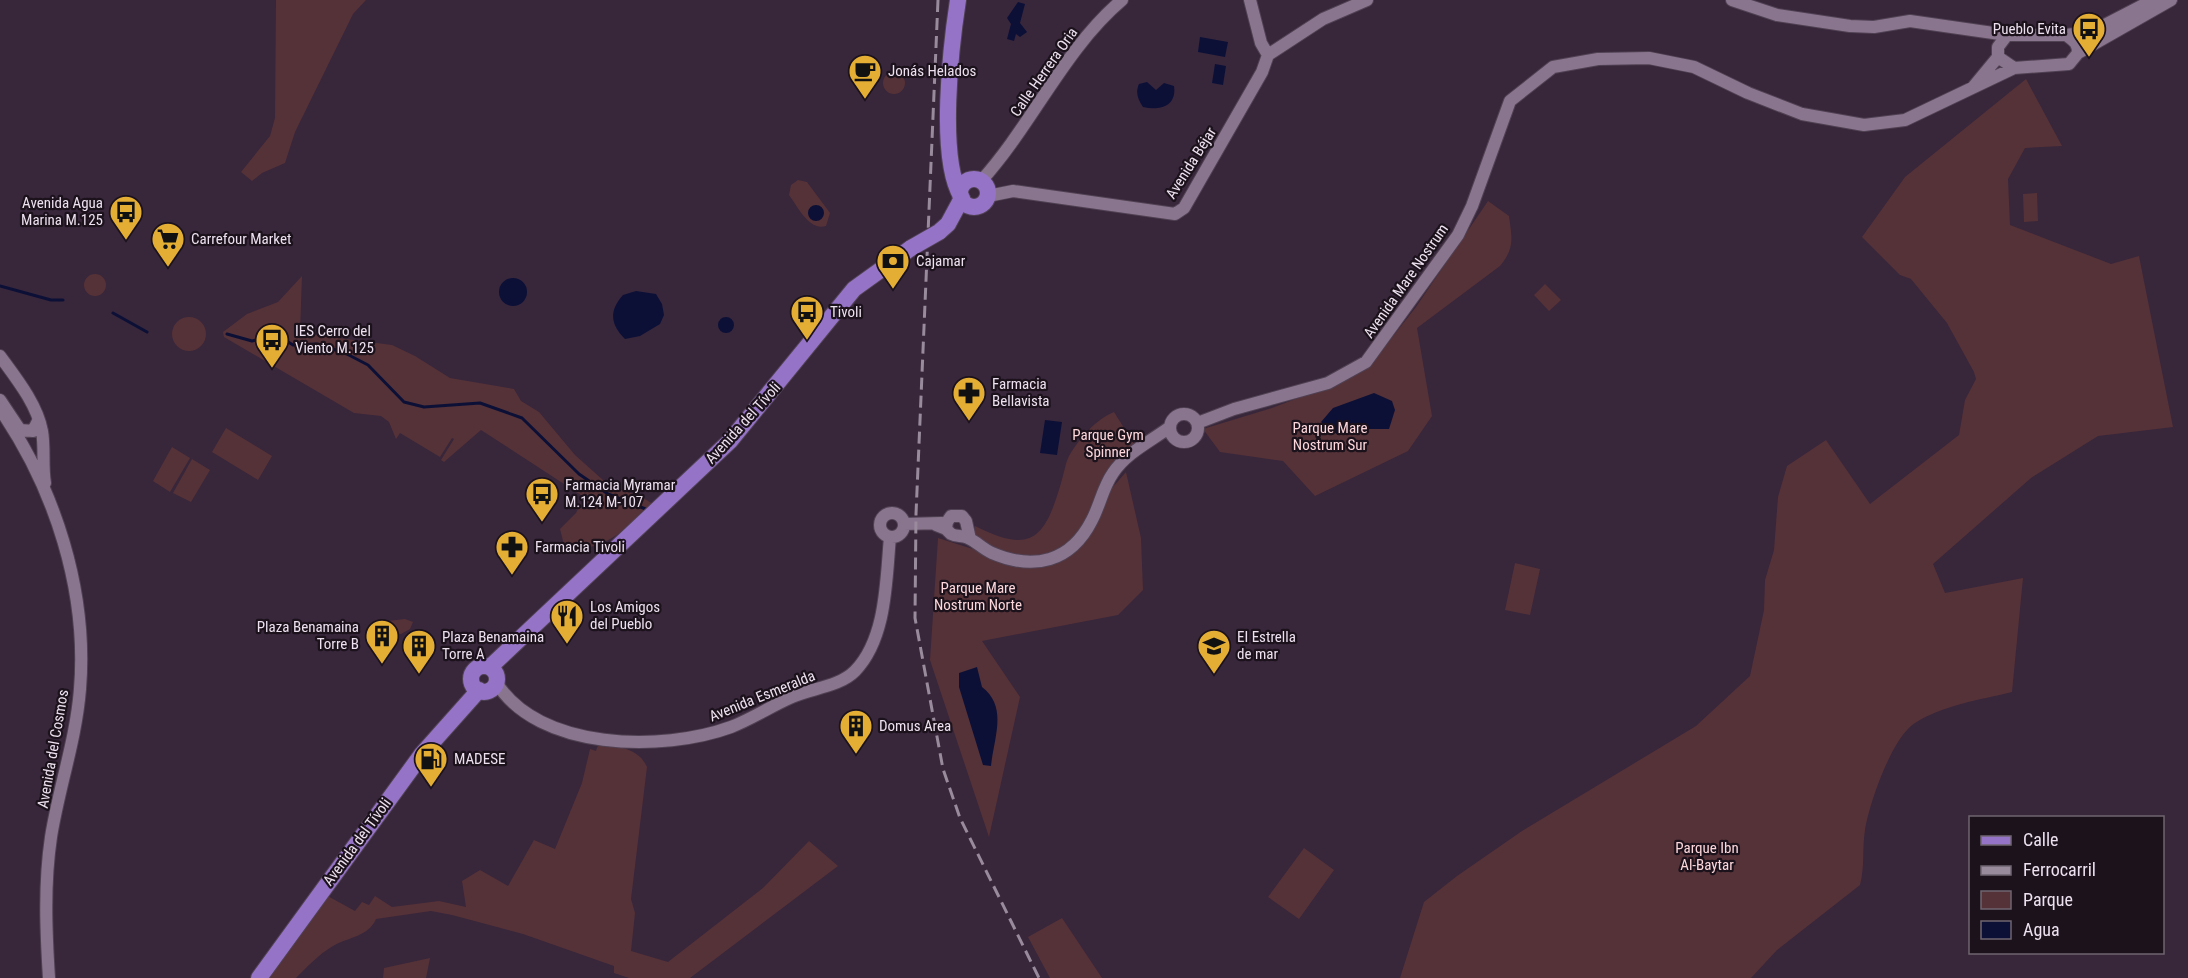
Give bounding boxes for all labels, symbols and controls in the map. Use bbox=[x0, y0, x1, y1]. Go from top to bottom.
bus stop icon: Pueblo Evita bbox=[2071, 11, 2107, 58]
place label: Pueblo Evita bbox=[1993, 20, 2066, 38]
street label: Calle Herrera Oria bbox=[1007, 24, 1081, 120]
cafe icon: Jonás Helados bbox=[847, 53, 883, 100]
place label: Jonás Helados bbox=[888, 62, 976, 80]
street label: Avenida Béjar bbox=[1162, 124, 1220, 202]
place label: Avenida Agua Marina M.125 bbox=[21, 194, 103, 229]
bus stop icon: Avenida Agua Marina M.125 bbox=[108, 194, 144, 241]
supermarket icon: Carrefour Market bbox=[150, 221, 186, 268]
street label: Avenida Mare Nostrum bbox=[1360, 221, 1452, 341]
place label: Carrefour Market bbox=[191, 230, 291, 248]
bank icon: Cajamar bbox=[875, 243, 911, 290]
place label: Cajamar bbox=[916, 252, 966, 270]
bus stop icon: Tivoli bbox=[789, 294, 825, 341]
place label: Tivoli bbox=[830, 303, 862, 321]
bus stop icon: IES Cerro del Viento M.125 bbox=[254, 322, 290, 369]
place label: IES Cerro del Viento M.125 bbox=[295, 322, 374, 357]
pharmacy icon: Farmacia Bellavista bbox=[951, 375, 987, 422]
place label: Farmacia Bellavista bbox=[992, 375, 1050, 410]
street label: Avenida del Tívoli bbox=[702, 379, 784, 467]
park label: Parque Mare Nostrum Sur bbox=[1292, 419, 1368, 454]
park label: Parque Gym Spinner bbox=[1072, 426, 1144, 461]
bus stop icon: Farmacia Myramar M.124 M-107 bbox=[524, 476, 560, 523]
place label: Farmacia Myramar M.124 M-107 bbox=[565, 476, 676, 511]
pharmacy icon: Farmacia Tivoli bbox=[494, 529, 530, 576]
place label: Farmacia Tivoli bbox=[535, 538, 625, 556]
park label: Parque Mare Nostrum Norte bbox=[934, 579, 1022, 614]
restaurant icon: Los Amigos del Pueblo bbox=[549, 598, 585, 645]
place label: Los Amigos del Pueblo bbox=[590, 598, 660, 633]
place label: Plaza Benamaina Torre B bbox=[257, 618, 359, 653]
building icon: Plaza Benamaina Torre B bbox=[364, 618, 400, 665]
building icon: Plaza Benamaina Torre A bbox=[401, 628, 437, 675]
place label: Plaza Benamaina Torre A bbox=[442, 628, 544, 663]
school or university icon: EI Estrella de mar bbox=[1196, 628, 1232, 675]
place label: EI Estrella de mar bbox=[1237, 628, 1296, 663]
street label: Avenida Esmeralda bbox=[706, 667, 818, 725]
street label: Avenida del Cosmos bbox=[34, 688, 72, 810]
building icon: Domus Area bbox=[838, 708, 874, 755]
place label: Domus Area bbox=[879, 717, 951, 735]
fuel station icon: MADESE bbox=[413, 741, 449, 788]
place label: MADESE bbox=[454, 750, 505, 768]
street label: Avenida del Tívoli bbox=[319, 795, 395, 889]
legend bbox=[1969, 816, 2164, 954]
text: Calle bbox=[2023, 829, 2059, 850]
park label: Parque Ibn Al-Baytar bbox=[1675, 839, 1739, 874]
text: Ferrocarril bbox=[2023, 859, 2096, 880]
text: Parque bbox=[2023, 889, 2073, 910]
text: Agua bbox=[2023, 919, 2060, 940]

